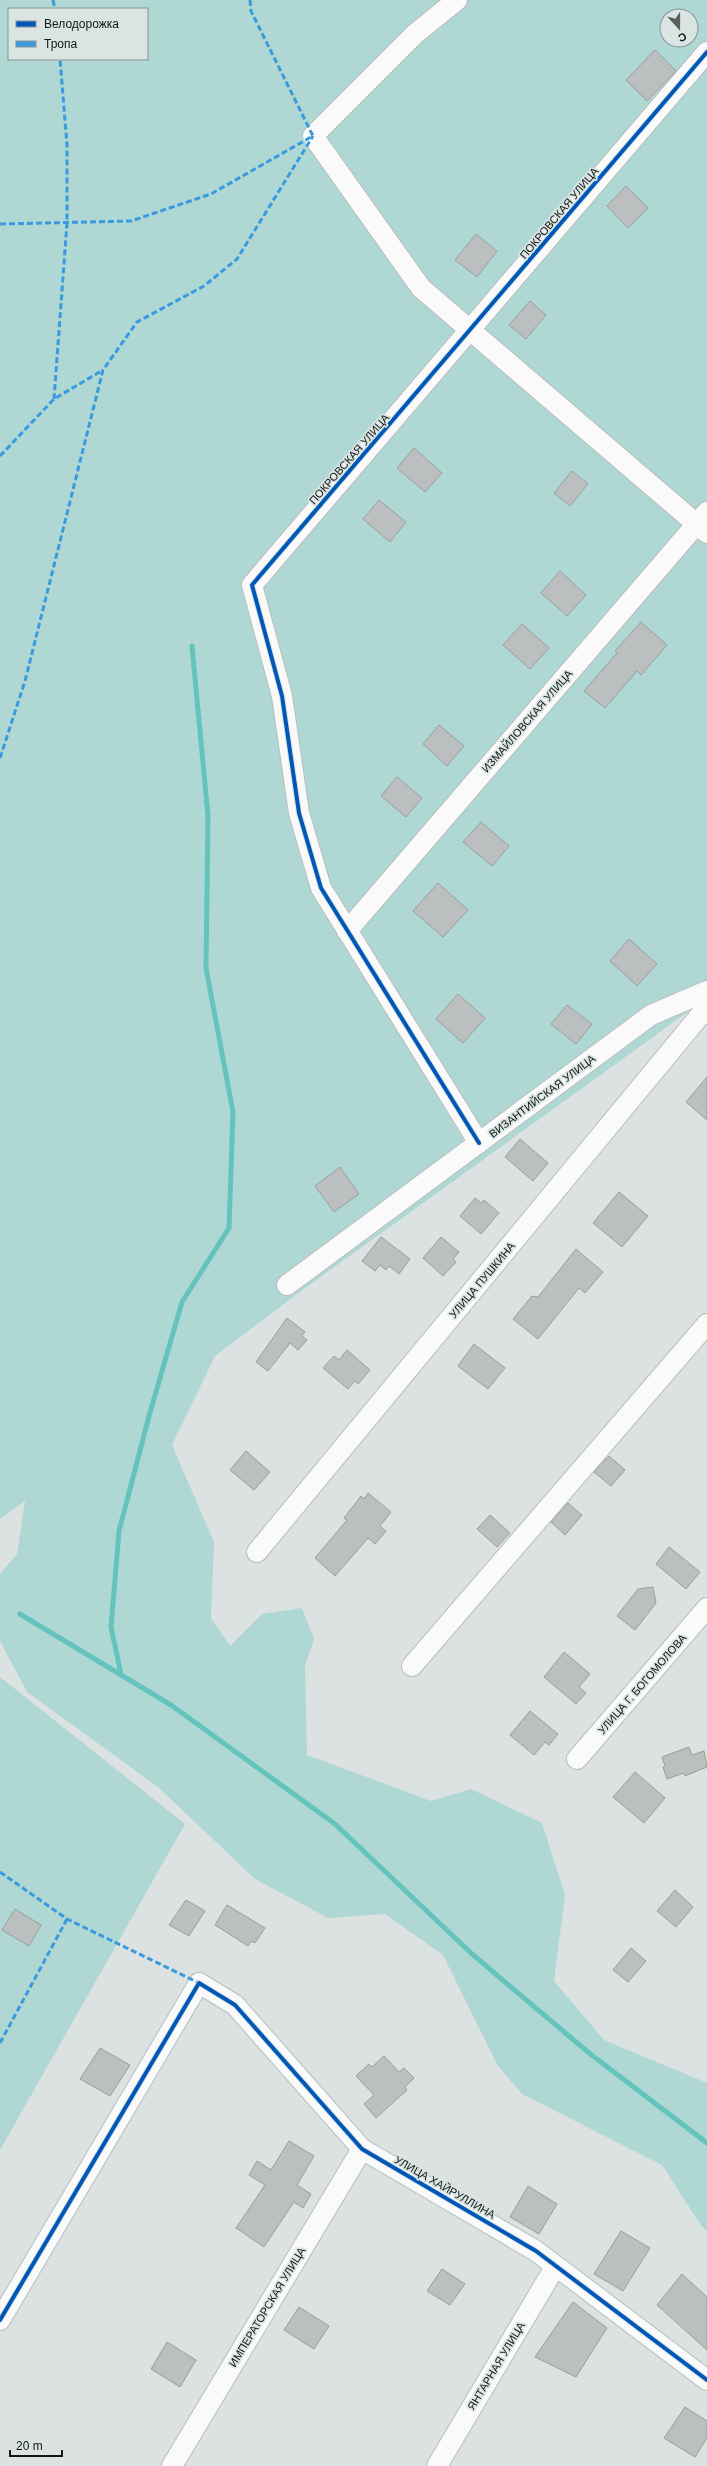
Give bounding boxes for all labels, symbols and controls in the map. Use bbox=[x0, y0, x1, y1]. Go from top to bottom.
legend bbox=[8, 8, 148, 60]
north arrow bbox=[659, 8, 699, 48]
text: Велодорожка bbox=[44, 17, 119, 31]
text: С bbox=[677, 30, 688, 44]
text: Тропа bbox=[44, 37, 78, 51]
street label: ПОКРОВСКАЯ УЛИЦА bbox=[517, 164, 601, 261]
street label: ПОКРОВСКАЯ УЛИЦА bbox=[307, 411, 392, 506]
street label: ИЗМАЙЛОВСКАЯ УЛИЦА bbox=[479, 667, 575, 775]
street label: ВИЗАНТИЙСКАЯ УЛИЦА bbox=[487, 1052, 598, 1140]
street label: УЛИЦА ПУШКИНА bbox=[447, 1239, 518, 1320]
street label: УЛИЦА Г. БОГОМОЛОВА bbox=[595, 1631, 689, 1736]
street label: УЛИЦА ХАЙРУЛЛИНА bbox=[393, 2153, 498, 2221]
street label: ИМПЕРАТОРСКАЯ УЛИЦА bbox=[227, 2244, 308, 2369]
street label: ЯНТАРНАЯ УЛИЦА bbox=[465, 2319, 527, 2412]
scale bar bbox=[10, 2432, 62, 2458]
text: 20 m bbox=[16, 2439, 43, 2453]

